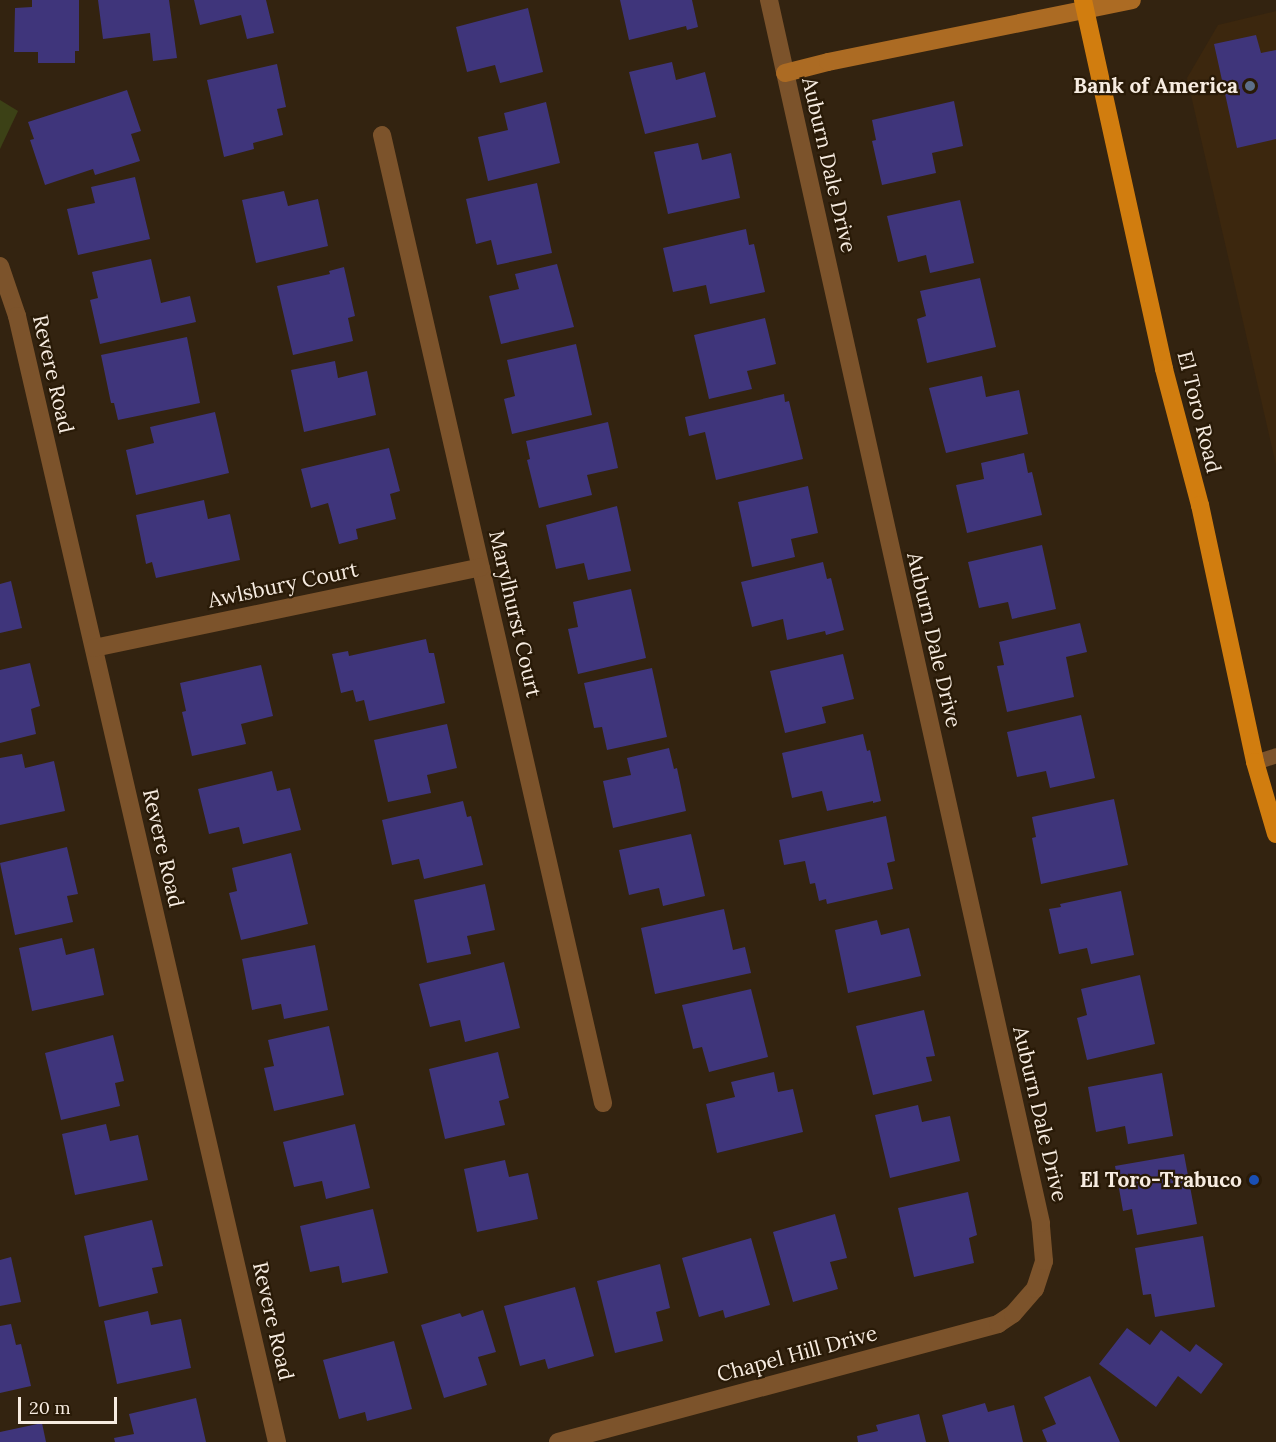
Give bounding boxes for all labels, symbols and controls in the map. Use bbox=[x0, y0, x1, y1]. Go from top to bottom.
place label: Bank of America bbox=[1073, 73, 1238, 99]
street label: Auburn Dale Drive bbox=[797, 75, 861, 255]
marker: Bank of America bbox=[1243, 79, 1257, 93]
street label: Revere Road bbox=[27, 312, 79, 436]
street label: El Toro Road bbox=[1172, 349, 1226, 475]
street label: Marylhurst Court bbox=[484, 528, 546, 700]
street label: Auburn Dale Drive bbox=[902, 550, 966, 730]
street label: Awlsbury Court bbox=[206, 557, 360, 613]
street label: Revere Road bbox=[137, 786, 189, 910]
street label: Auburn Dale Drive bbox=[1008, 1024, 1072, 1204]
place label: El Toro-Trabuco bbox=[1080, 1167, 1242, 1193]
marker: El Toro-Trabuco bbox=[1247, 1173, 1261, 1187]
street label: Revere Road bbox=[247, 1259, 299, 1383]
street label: Chapel Hill Drive bbox=[714, 1320, 880, 1388]
scale bar bbox=[21, 1385, 120, 1423]
text: 20 m bbox=[29, 1396, 71, 1419]

